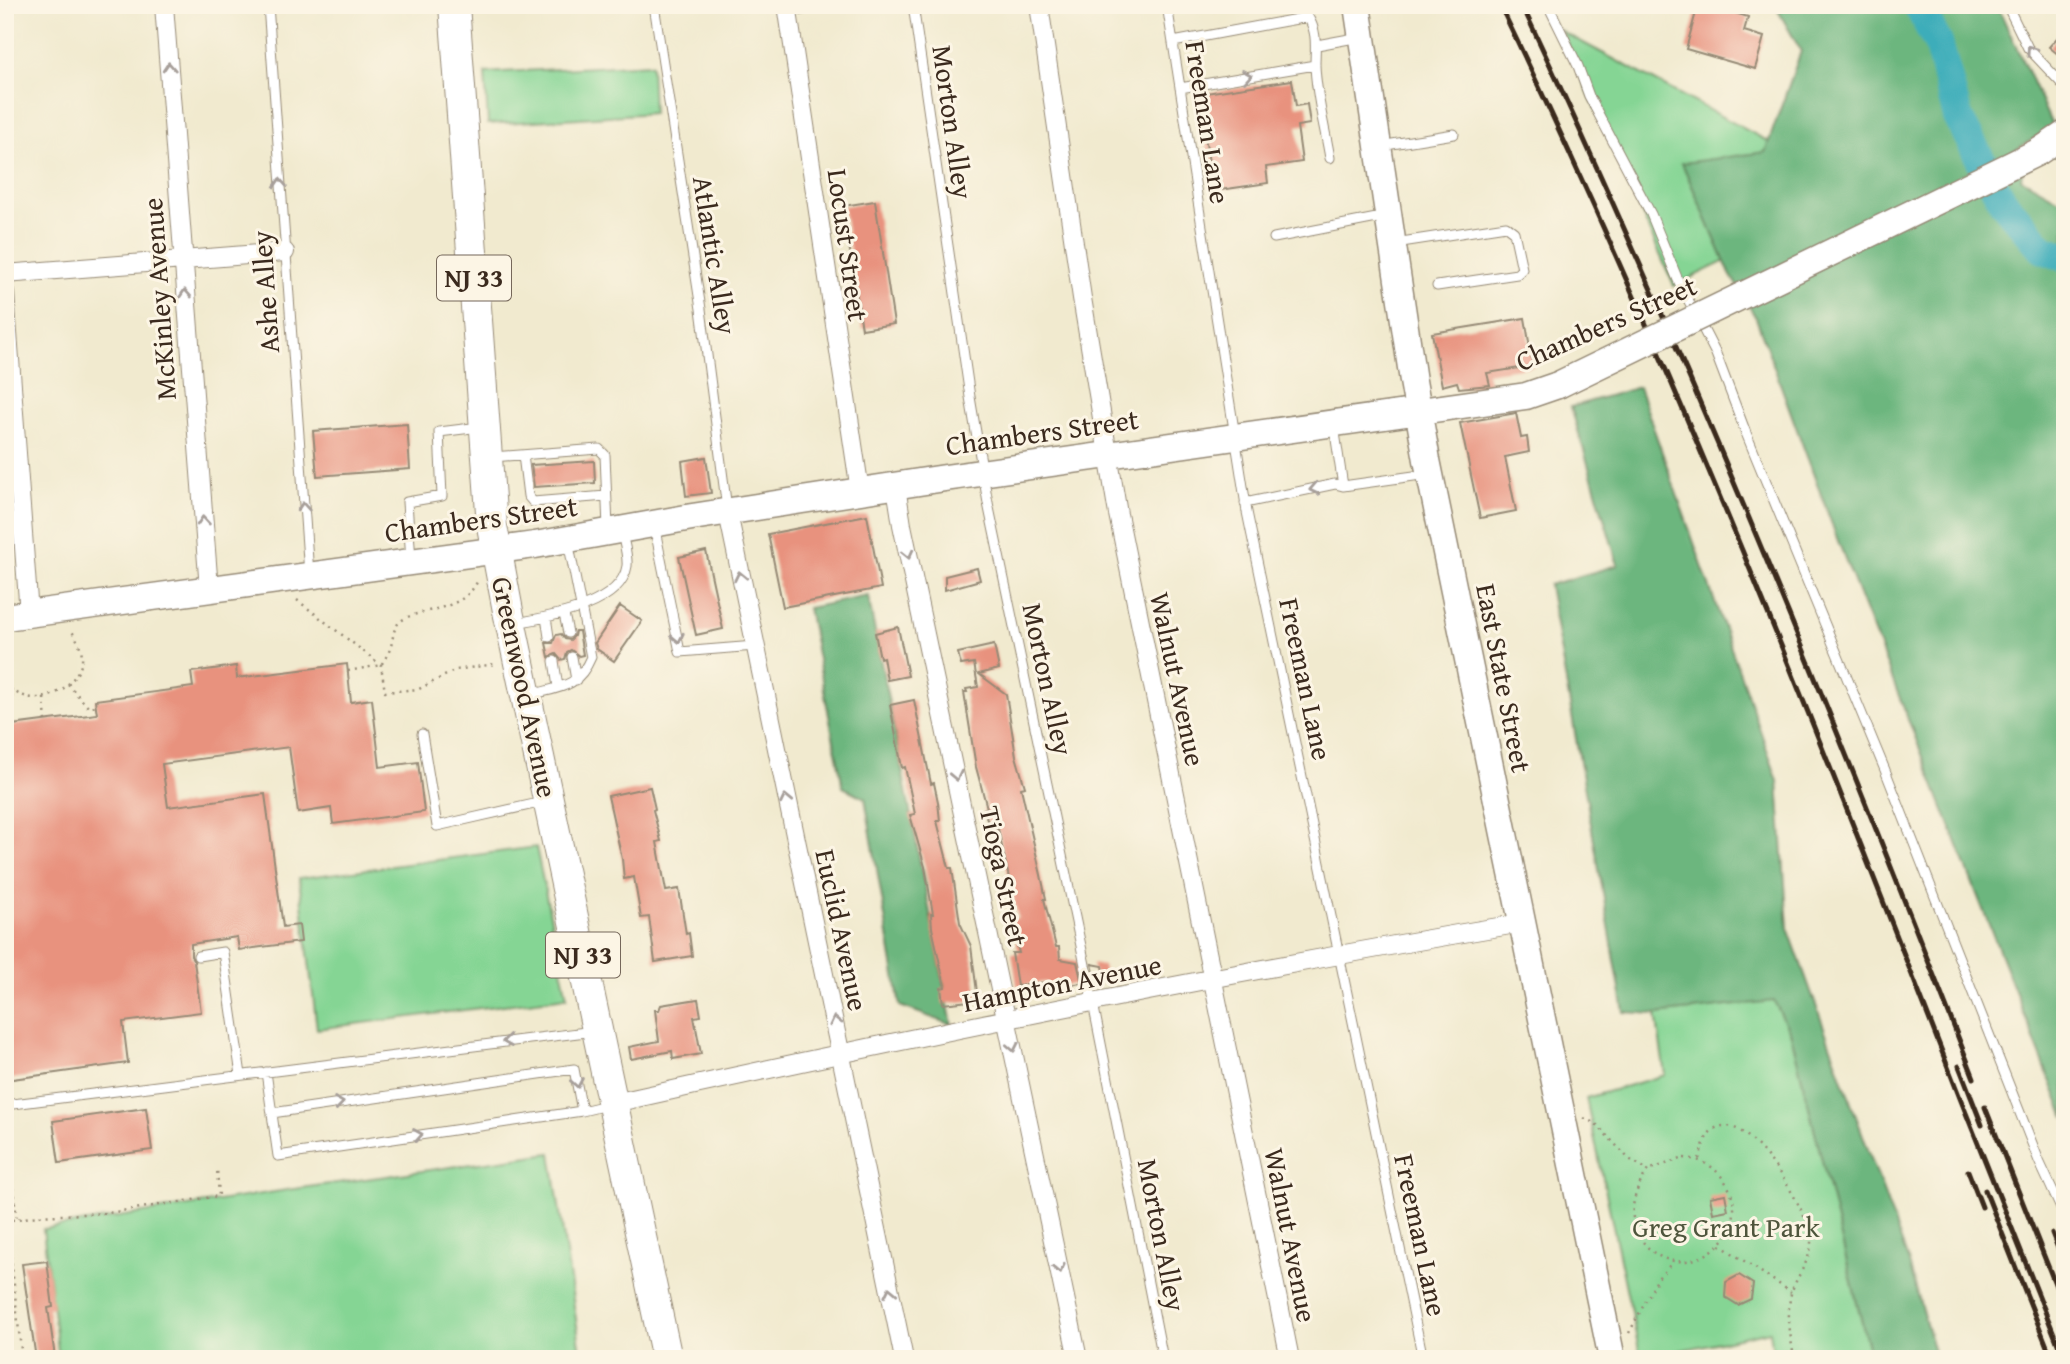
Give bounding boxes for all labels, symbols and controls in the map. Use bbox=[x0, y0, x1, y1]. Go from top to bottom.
street label: Freeman Lane bbox=[1175, 37, 1242, 207]
street label: Morton Alley bbox=[922, 43, 985, 201]
one-way arrow bbox=[2027, 45, 2039, 57]
one-way arrow bbox=[162, 62, 177, 73]
one-way arrow bbox=[1241, 69, 1253, 84]
street label: Locust Street bbox=[818, 166, 879, 324]
street label: Atlantic Alley bbox=[683, 173, 748, 337]
one-way arrow bbox=[273, 177, 288, 188]
street label: McKinley Avenue bbox=[131, 197, 186, 402]
street label: Ashe Alley bbox=[240, 229, 289, 355]
road number: NJ 33 bbox=[437, 256, 511, 300]
street label: Chambers Street bbox=[1509, 264, 1703, 381]
one-way arrow bbox=[178, 289, 193, 300]
street label: Chambers Street bbox=[943, 398, 1141, 465]
one-way arrow bbox=[1308, 480, 1320, 495]
street label: Chambers Street bbox=[382, 485, 580, 552]
one-way arrow bbox=[296, 502, 311, 513]
one-way arrow bbox=[195, 515, 210, 527]
one-way arrow bbox=[900, 548, 915, 560]
one-way arrow bbox=[733, 570, 748, 582]
street label: Greenwood Avenue bbox=[482, 573, 569, 801]
street label: East State Street bbox=[1466, 580, 1543, 776]
street label: Walnut Avenue bbox=[1140, 588, 1217, 770]
street label: Freeman Lane bbox=[1269, 594, 1344, 764]
street label: Morton Alley bbox=[1012, 599, 1085, 759]
one-way arrow bbox=[669, 632, 684, 644]
one-way arrow bbox=[948, 770, 963, 782]
one-way arrow bbox=[780, 793, 795, 805]
street label: Tioga Street bbox=[970, 802, 1039, 950]
street label: Euclid Avenue bbox=[805, 845, 880, 1014]
road number: NJ 33 bbox=[546, 932, 620, 978]
street label: Hampton Avenue bbox=[959, 943, 1165, 1022]
one-way arrow bbox=[829, 1015, 843, 1027]
one-way arrow bbox=[501, 1034, 513, 1049]
one-way arrow bbox=[1004, 1041, 1019, 1053]
one-way arrow bbox=[569, 1077, 584, 1089]
one-way arrow bbox=[333, 1096, 345, 1111]
one-way arrow bbox=[412, 1128, 424, 1143]
street label: Walnut Avenue bbox=[1255, 1144, 1328, 1326]
street label: Freeman Lane bbox=[1384, 1150, 1459, 1320]
street label: Morton Alley bbox=[1128, 1155, 1197, 1315]
park label: Greg Grant Park bbox=[1632, 1206, 1821, 1247]
one-way arrow bbox=[1050, 1263, 1065, 1275]
one-way arrow bbox=[884, 1286, 899, 1298]

